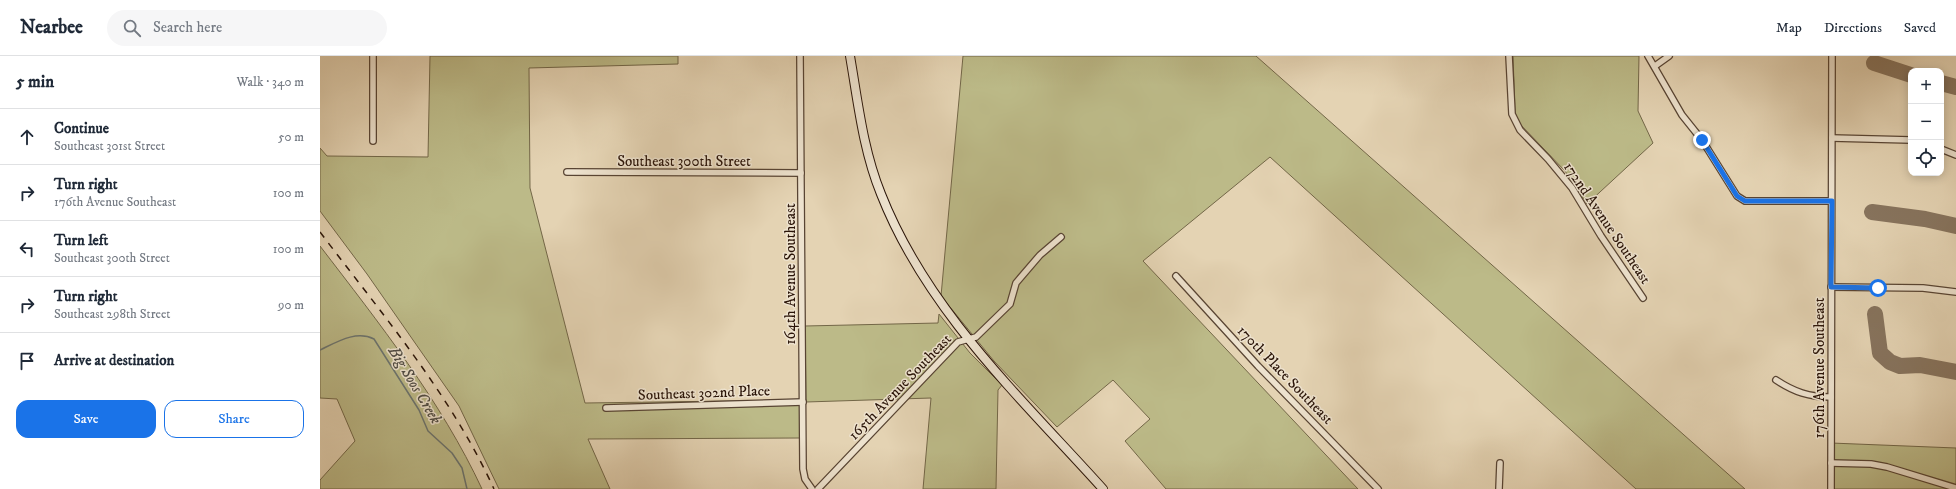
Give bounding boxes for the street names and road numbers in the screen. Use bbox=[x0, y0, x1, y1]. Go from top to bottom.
street label: Southeast 300th Street bbox=[617, 152, 751, 171]
street label: 172nd Avenue Southeast bbox=[1559, 158, 1655, 288]
street label: 164th Avenue Southeast bbox=[781, 203, 800, 345]
street label: 176th Avenue Southeast bbox=[1810, 297, 1829, 438]
street label: 170th Place Southeast bbox=[1233, 322, 1337, 429]
street label: 165th Avenue Southeast bbox=[844, 330, 956, 444]
street label: Southeast 302nd Place bbox=[638, 381, 770, 405]

